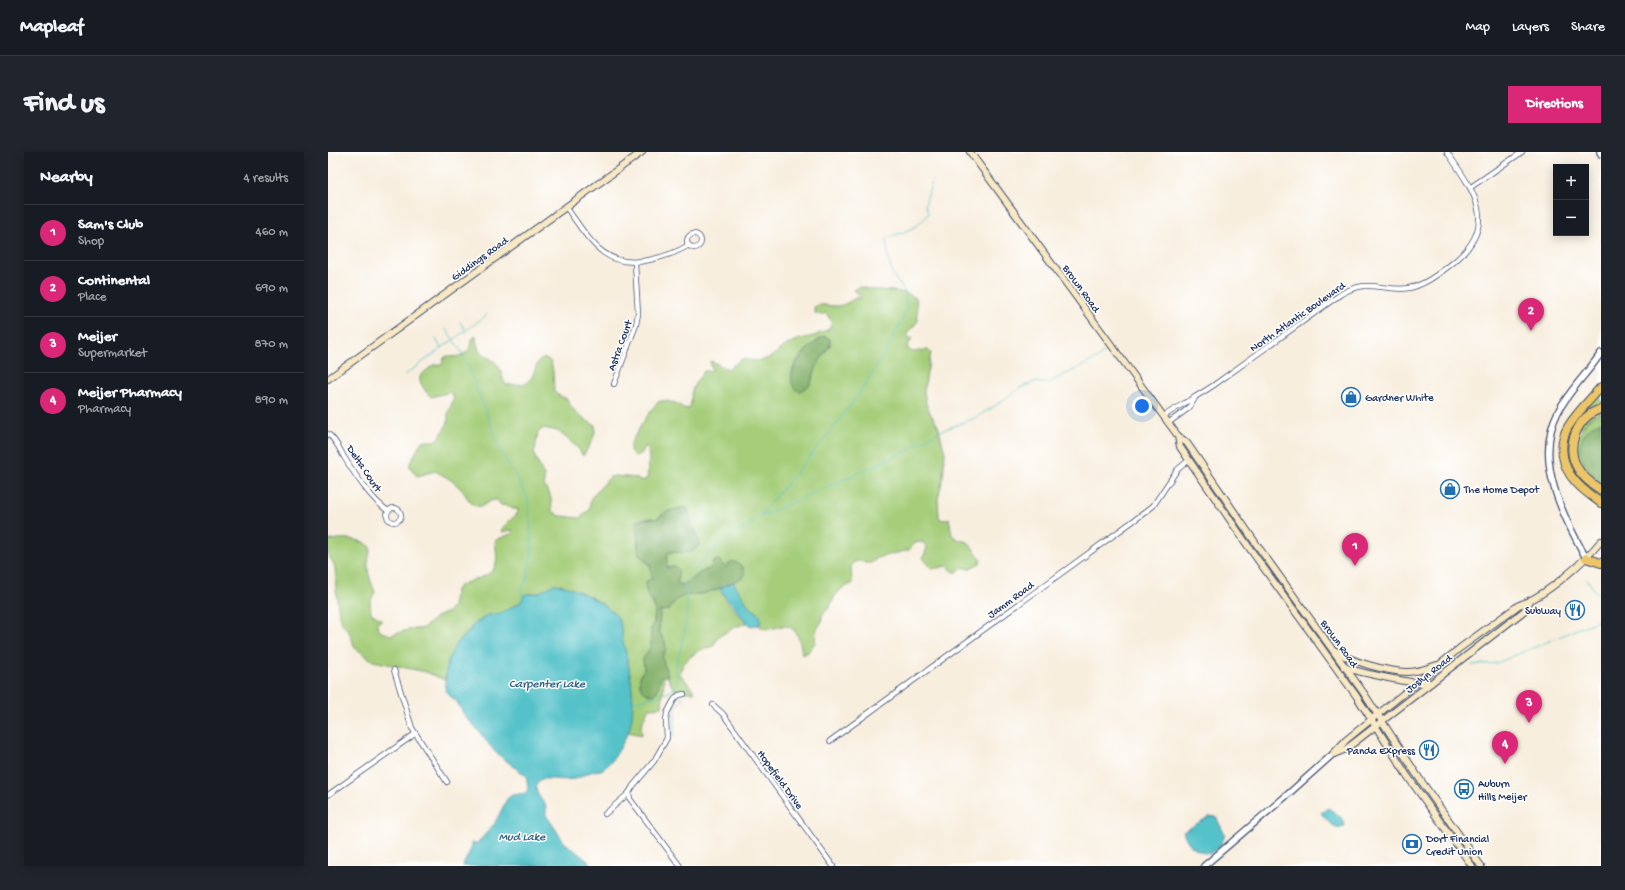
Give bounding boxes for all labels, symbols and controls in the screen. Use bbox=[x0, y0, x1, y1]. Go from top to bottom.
text: Mapleaf bbox=[20, 16, 83, 39]
text: Map bbox=[1466, 19, 1490, 36]
text: Layers bbox=[1512, 19, 1549, 36]
text: Share bbox=[1571, 19, 1605, 36]
button: Directions bbox=[1508, 86, 1601, 123]
text: Find us bbox=[24, 88, 104, 121]
map controls bbox=[1553, 164, 1589, 236]
button: + bbox=[1553, 164, 1589, 200]
text: Nearby bbox=[40, 168, 93, 188]
text: 4 results bbox=[244, 171, 288, 186]
button: − bbox=[1553, 200, 1589, 236]
text: Sam's Club bbox=[78, 216, 143, 234]
text: 1 bbox=[50, 225, 56, 240]
text: 460 m bbox=[256, 225, 288, 240]
text: Shop bbox=[78, 234, 104, 249]
street label: Giddings Road bbox=[450, 234, 512, 284]
street label: Brown Road bbox=[1059, 262, 1102, 316]
text: Continental bbox=[78, 272, 150, 290]
street label: North Atlantic Boulevard bbox=[1248, 279, 1349, 355]
text: 2 bbox=[50, 281, 56, 296]
text: 690 m bbox=[255, 281, 288, 296]
text: Place bbox=[78, 290, 106, 305]
pin: 2 bbox=[1518, 298, 1544, 331]
street label: Astra Court bbox=[606, 317, 636, 373]
text: Meijer bbox=[78, 328, 117, 346]
text: 3 bbox=[50, 337, 56, 352]
text: 870 m bbox=[254, 337, 288, 352]
text: Supermarket bbox=[78, 346, 147, 361]
text: Meijer Pharmacy bbox=[78, 384, 182, 402]
shop icon: Gardner White bbox=[1340, 386, 1362, 408]
text: 4 bbox=[50, 393, 56, 408]
text: 890 m bbox=[255, 393, 288, 408]
place label: Gardner White bbox=[1365, 393, 1434, 405]
your location bbox=[1132, 396, 1152, 416]
text: Pharmacy bbox=[78, 402, 131, 417]
street label: Delta Court bbox=[343, 443, 384, 496]
shop icon: The Home Depot bbox=[1439, 478, 1461, 500]
place label: The Home Depot bbox=[1463, 485, 1540, 497]
pin: 1 bbox=[1342, 533, 1368, 566]
street label: Jamm Road bbox=[986, 579, 1038, 621]
restaurant icon: Subway bbox=[1564, 599, 1586, 621]
place label: Subway bbox=[1525, 606, 1562, 618]
street label: Brown Road bbox=[1317, 617, 1360, 671]
street label: Joslyn Road bbox=[1404, 652, 1456, 696]
water label: Carpenter Lake bbox=[509, 678, 586, 692]
pin: 3 bbox=[1516, 690, 1542, 723]
pin: 4 bbox=[1492, 731, 1518, 764]
restaurant icon: Panda Express bbox=[1418, 739, 1440, 761]
place label: Panda Express bbox=[1346, 746, 1416, 758]
street label: Hopefield Drive bbox=[754, 748, 806, 812]
bus stop icon: Auburn Hills Meijer bbox=[1453, 778, 1475, 800]
place label: Auburn Hills Meijer bbox=[1478, 779, 1528, 804]
water label: Mud Lake bbox=[499, 831, 546, 845]
bank icon: Dort Financial Credit Union bbox=[1401, 833, 1423, 855]
place label: Dort Financial Credit Union bbox=[1425, 834, 1490, 859]

